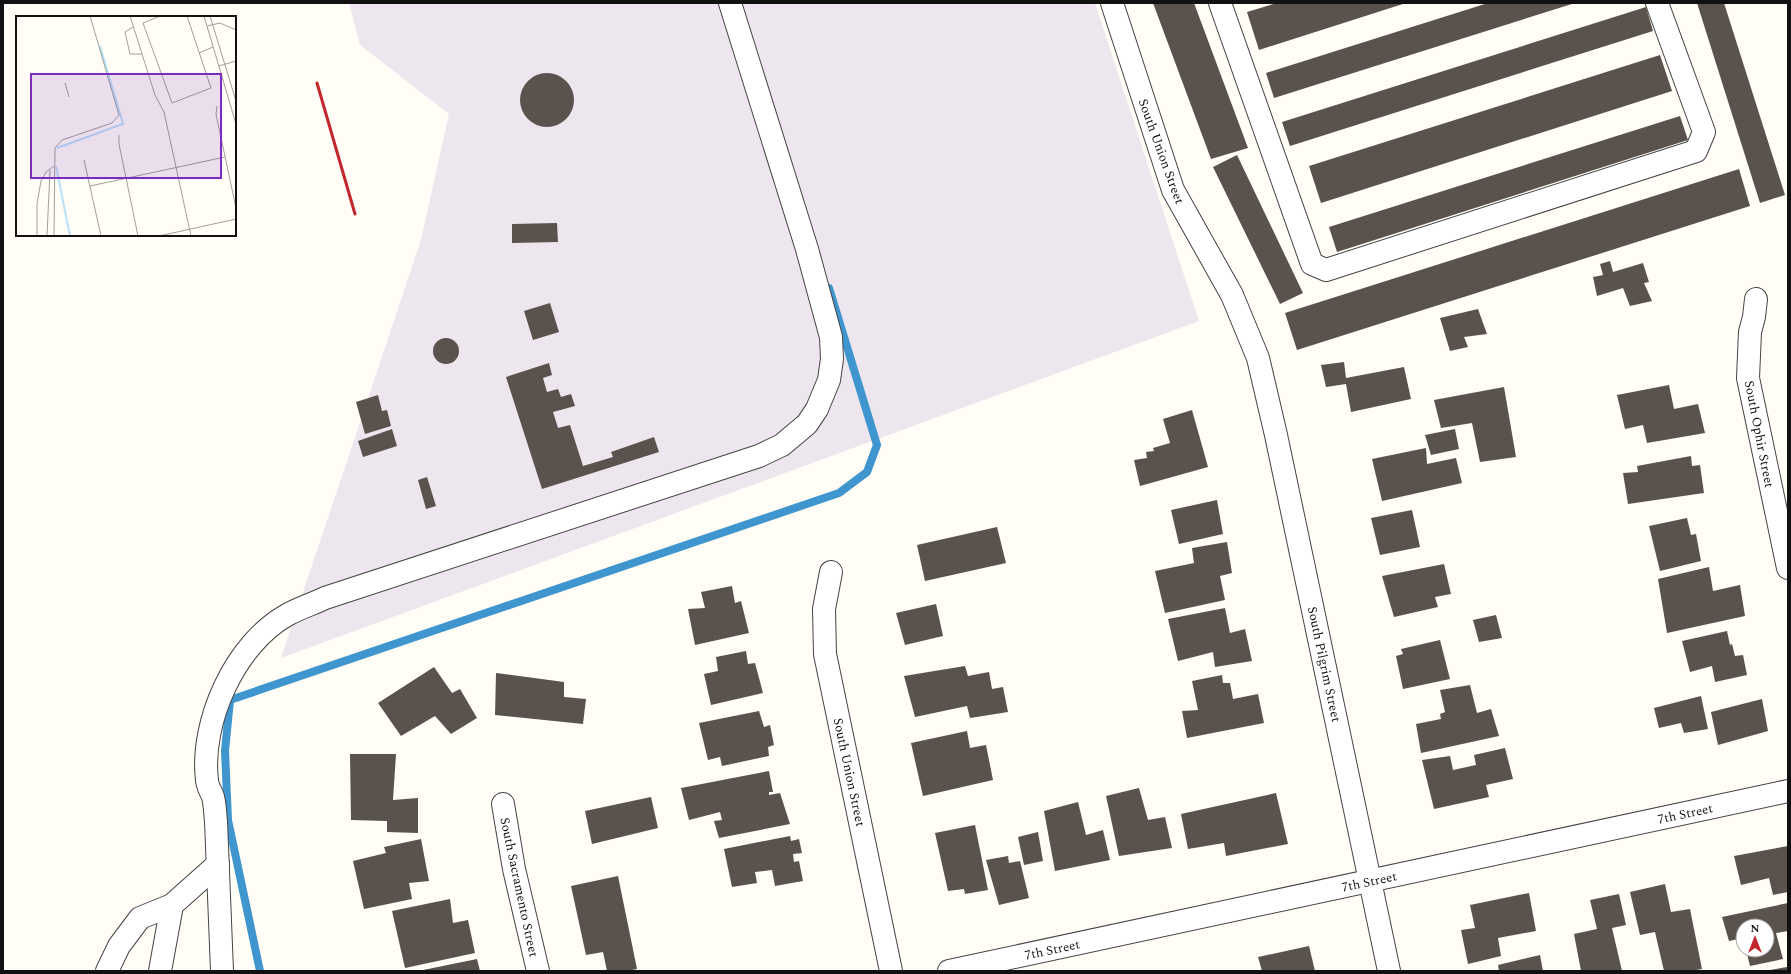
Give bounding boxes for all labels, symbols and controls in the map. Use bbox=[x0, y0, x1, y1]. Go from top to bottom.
inset map bbox=[16, 16, 236, 236]
street label: South Union Street bbox=[1133, 96, 1190, 207]
street label: South Ophir Street bbox=[1739, 379, 1779, 490]
street label: South Pilgrim Street bbox=[1302, 605, 1346, 724]
street label: South Union Street bbox=[828, 716, 870, 829]
street label: 7th Street bbox=[1656, 798, 1715, 830]
street label: South Sacramento Street bbox=[494, 816, 544, 959]
street label: 7th Street bbox=[1340, 866, 1399, 898]
north arrow bbox=[1735, 918, 1775, 958]
text: N bbox=[1751, 920, 1760, 937]
street label: 7th Street bbox=[1023, 934, 1082, 966]

